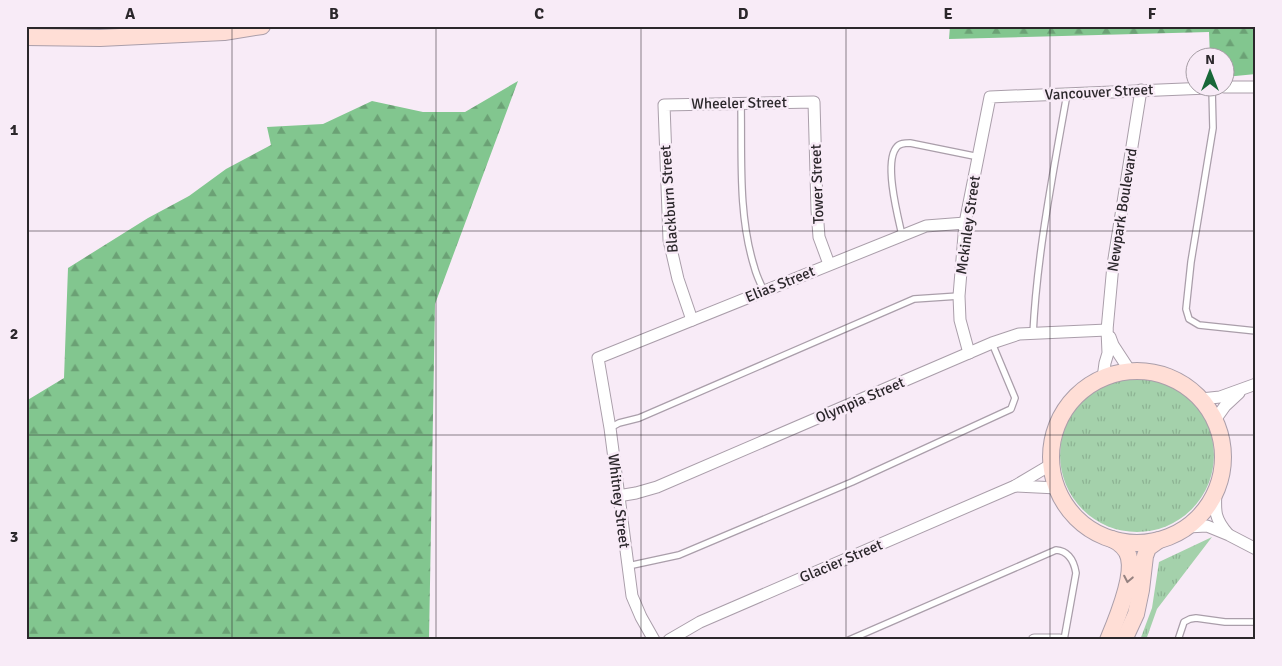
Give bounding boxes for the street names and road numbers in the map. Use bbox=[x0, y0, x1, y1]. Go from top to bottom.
street label: Vancouver Street bbox=[1044, 80, 1154, 104]
street label: Wheeler Street bbox=[691, 93, 787, 113]
street label: Tower Street bbox=[807, 144, 827, 224]
street label: Blackburn Street bbox=[656, 145, 682, 253]
street label: Newpark Boulevard bbox=[1103, 147, 1141, 273]
street label: Mckinley Street bbox=[952, 174, 984, 276]
street label: Elias Street bbox=[743, 262, 817, 306]
street label: Olympia Street bbox=[813, 373, 907, 427]
street label: Whitney Street bbox=[604, 453, 634, 549]
street label: Glacier Street bbox=[797, 535, 885, 587]

